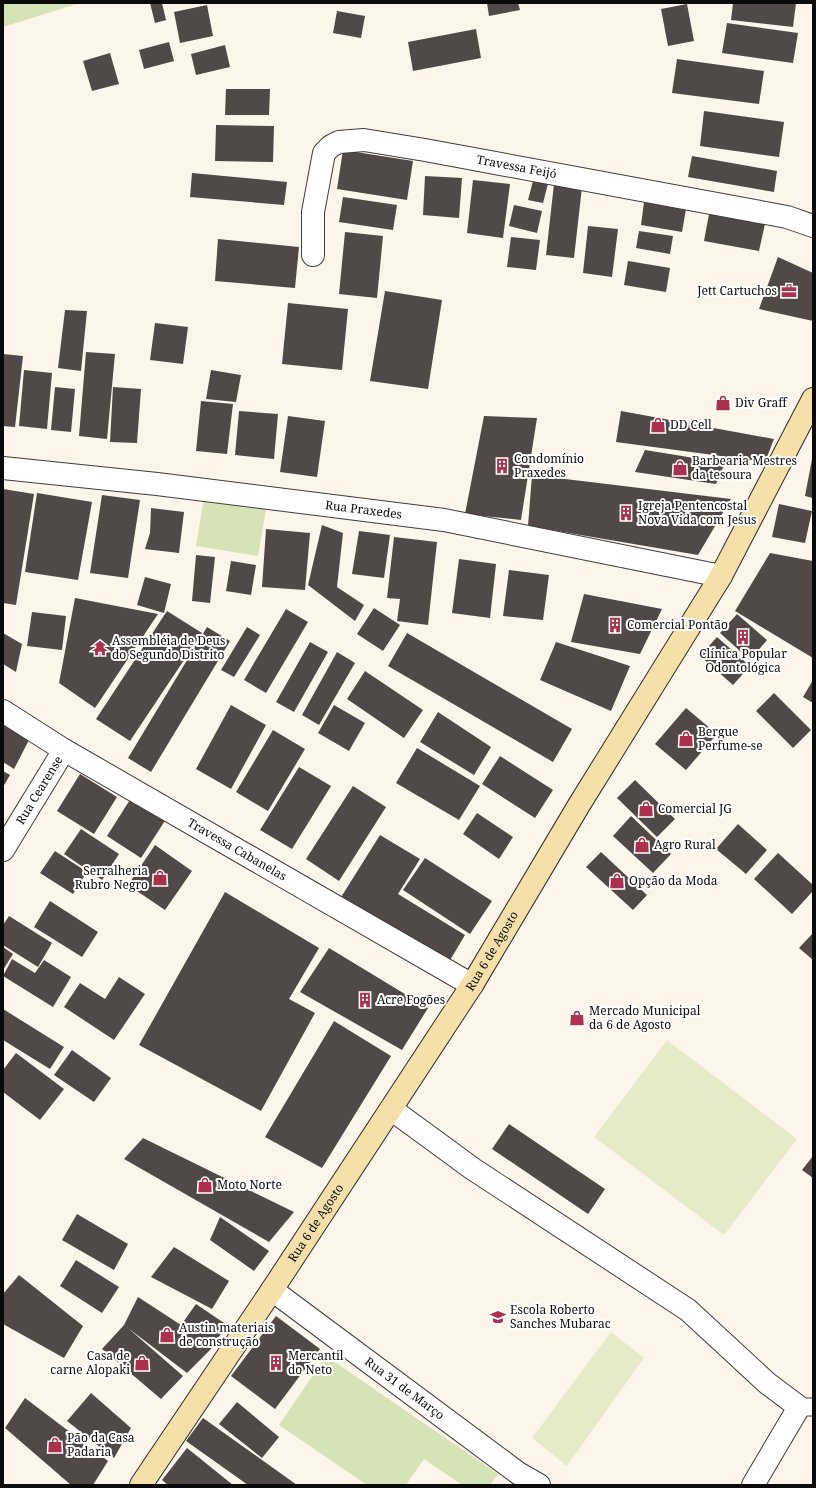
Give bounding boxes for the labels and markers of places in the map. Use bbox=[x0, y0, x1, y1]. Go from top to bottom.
place label: Jett Cartuchos bbox=[696, 282, 777, 299]
office icon: Jett Cartuchos bbox=[780, 282, 798, 300]
shop icon: Div Graff bbox=[714, 394, 732, 412]
place label: Div Graff bbox=[735, 394, 788, 411]
shop icon: DD Cell bbox=[649, 416, 667, 434]
place label: DD Cell bbox=[670, 416, 712, 433]
place label: Condomínio Praxedes bbox=[514, 450, 584, 481]
place label: Barbearia Mestres da tesoura bbox=[692, 452, 797, 483]
building icon: Condomínio Praxedes bbox=[493, 457, 511, 475]
shop icon: Barbearia Mestres da tesoura bbox=[671, 459, 689, 477]
place label: Igreja Pentencostal Nova Vida com Jesus bbox=[638, 497, 757, 528]
building icon: Igreja Pentencostal Nova Vida com Jesus bbox=[617, 504, 635, 522]
building icon: Comercial Pontão bbox=[606, 616, 624, 634]
place label: Comercial Pontão bbox=[627, 616, 728, 633]
building icon: Clínica Popular Odontológica bbox=[734, 628, 752, 646]
place label: Assembléia de Deus do Segundo Distrito bbox=[112, 632, 225, 663]
temple icon: Assembléia de Deus do Segundo Distrito bbox=[91, 639, 109, 657]
place label: Clínica Popular Odontológica bbox=[699, 645, 787, 676]
place label: Bergue Perfume-se bbox=[698, 723, 763, 754]
shop icon: Bergue Perfume-se bbox=[677, 730, 695, 748]
shop icon: Comercial JG bbox=[637, 800, 655, 818]
place label: Comercial JG bbox=[658, 800, 732, 817]
shop icon: Agro Rural bbox=[633, 836, 651, 854]
place label: Agro Rural bbox=[654, 836, 716, 853]
place label: Serralheria Rubro Negro bbox=[75, 862, 148, 893]
shop icon: Serralheria Rubro Negro bbox=[151, 869, 169, 887]
shop icon: Opção da Moda bbox=[608, 872, 626, 890]
place label: Opção da Moda bbox=[629, 872, 718, 889]
building icon: Acre Fogões bbox=[356, 991, 374, 1009]
place label: Acre Fogões bbox=[377, 991, 445, 1008]
place label: Mercado Municipal da 6 de Agosto bbox=[589, 1002, 701, 1033]
shop icon: Mercado Municipal da 6 de Agosto bbox=[568, 1009, 586, 1027]
shop icon: Moto Norte bbox=[196, 1176, 214, 1194]
place label: Moto Norte bbox=[217, 1176, 282, 1193]
place label: Escola Roberto Sanches Mubarac bbox=[510, 1301, 611, 1332]
school or university icon: Escola Roberto Sanches Mubarac bbox=[489, 1308, 507, 1326]
place label: Austin materiais de construção bbox=[179, 1319, 273, 1350]
shop icon: Austin materiais de construção bbox=[158, 1326, 176, 1344]
place label: Casa de carne Alopaki bbox=[50, 1347, 130, 1378]
place label: Mercantil do Neto bbox=[288, 1347, 344, 1378]
shop icon: Casa de carne Alopaki bbox=[133, 1354, 151, 1372]
building icon: Mercantil do Neto bbox=[267, 1354, 285, 1372]
place label: Pão da Casa Padaria bbox=[67, 1429, 135, 1460]
shop icon: Pão da Casa Padaria bbox=[46, 1436, 64, 1454]

